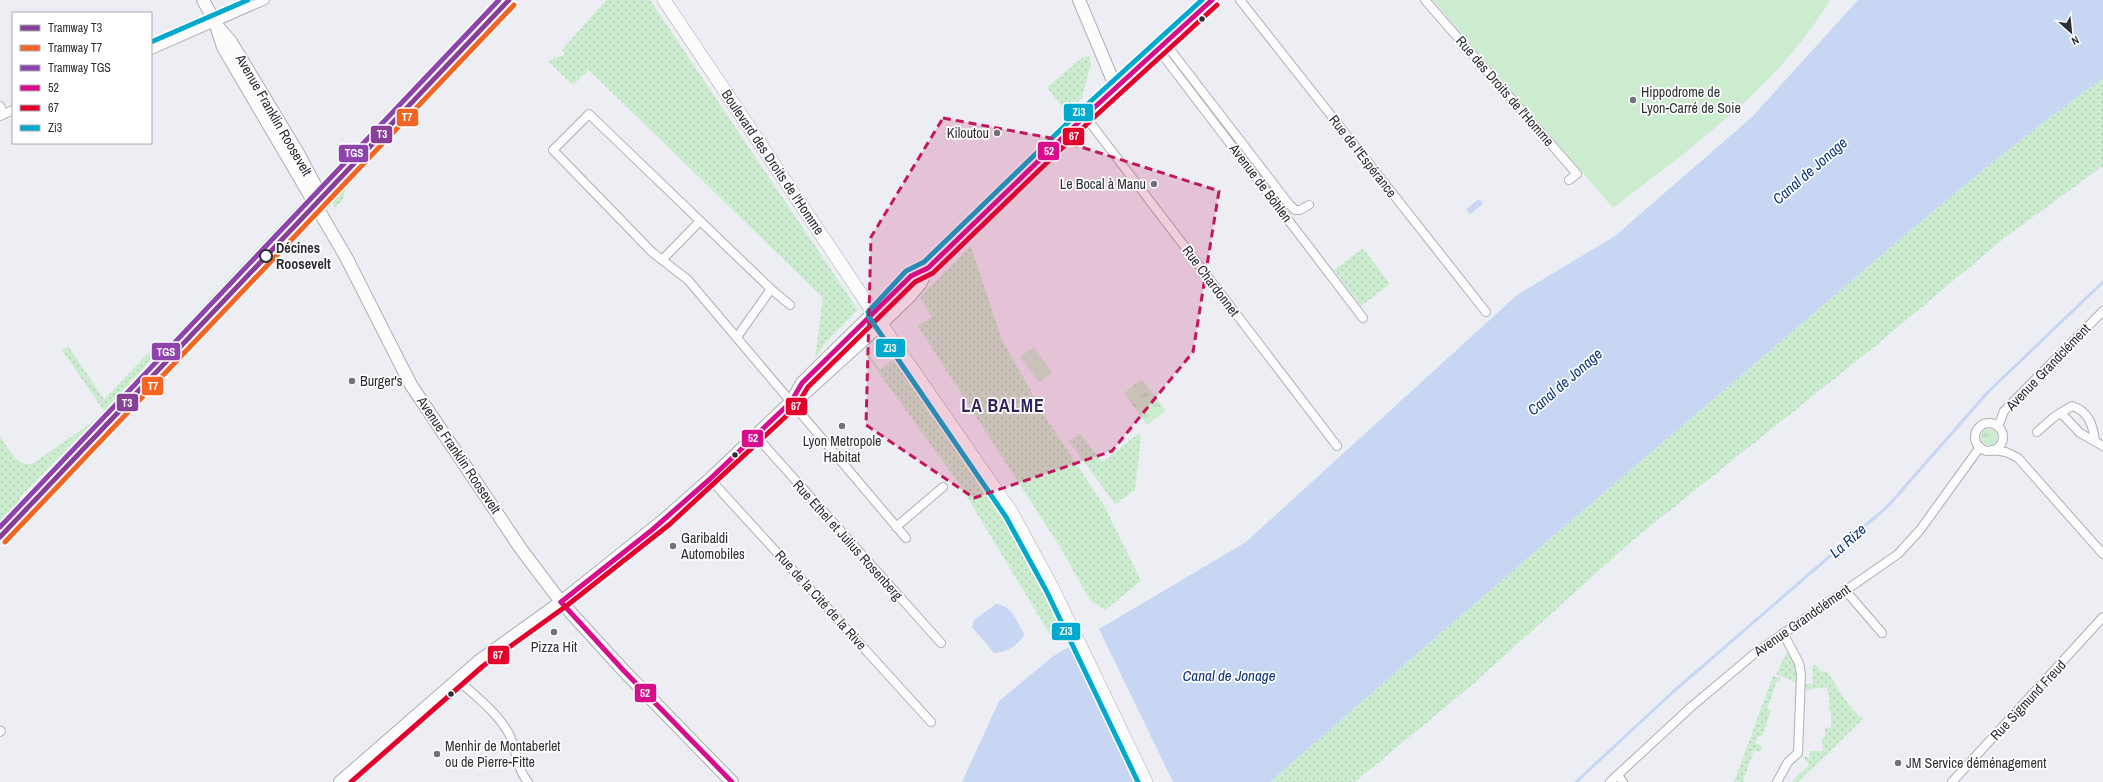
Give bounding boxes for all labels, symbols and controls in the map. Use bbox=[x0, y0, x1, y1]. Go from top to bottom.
legend bbox=[12, 12, 152, 144]
north arrow bbox=[2051, 12, 2091, 52]
unlabelled marker bbox=[1197, 14, 1207, 24]
text: Tramway T3 bbox=[48, 20, 102, 36]
street label: Rue des Droits de l'Homme bbox=[1452, 32, 1558, 150]
text: N bbox=[2069, 33, 2082, 49]
text: Tramway T7 bbox=[48, 40, 103, 56]
street label: Avenue Franklin Roosevelt bbox=[231, 50, 316, 179]
text: Tramway TGS bbox=[48, 60, 111, 76]
text: 52 bbox=[48, 80, 59, 96]
place label: Hippodrome de Lyon-Carré de Soie bbox=[1641, 83, 1741, 117]
street label: Boulevard des Droits de l'Homme bbox=[718, 86, 828, 238]
marker: Hippodrome de Lyon-Carré de Soie bbox=[1628, 95, 1638, 105]
text: 67 bbox=[48, 100, 59, 116]
line badge: Zi3 bbox=[1063, 103, 1094, 122]
text: Zi3 bbox=[1072, 105, 1086, 119]
line badge: T7 bbox=[396, 108, 419, 127]
text: T7 bbox=[402, 110, 412, 124]
street label: Rue de l'Espérance bbox=[1325, 111, 1401, 201]
text: Zi3 bbox=[48, 120, 62, 136]
place label: Kiloutou bbox=[947, 124, 989, 142]
line badge: T3 bbox=[370, 125, 393, 144]
text: T3 bbox=[377, 127, 387, 141]
line badge: 67 bbox=[1062, 127, 1085, 146]
marker: Kiloutou bbox=[992, 128, 1002, 138]
text: 67 bbox=[1069, 129, 1079, 143]
water label: Canal de Jonage bbox=[1768, 132, 1852, 209]
street label: Avenue de Böhlen bbox=[1225, 139, 1296, 226]
line badge: 52 bbox=[1037, 141, 1060, 161]
line badge: TGS bbox=[338, 144, 369, 163]
text: 52 bbox=[1044, 144, 1054, 158]
text: TGS bbox=[345, 146, 363, 160]
place label: Le Bocal à Manu bbox=[1060, 175, 1146, 193]
marker: Le Bocal à Manu bbox=[1149, 179, 1159, 189]
place label: Décines Roosevelt bbox=[276, 239, 331, 273]
street label: Rue Chardonnet bbox=[1178, 242, 1244, 320]
marker: Décines Roosevelt bbox=[259, 249, 273, 263]
street label: Avenue Grandclément bbox=[2001, 320, 2094, 415]
line badge: Zi3 bbox=[875, 338, 906, 358]
text: Zi3 bbox=[883, 341, 897, 355]
line badge: TGS bbox=[151, 342, 181, 361]
water label: Canal de Jonage bbox=[1523, 343, 1607, 420]
text: TGS bbox=[157, 345, 175, 359]
place label: Burger's bbox=[360, 372, 403, 390]
line badge: T7 bbox=[141, 376, 164, 396]
marker: Burger's bbox=[347, 376, 357, 386]
text: T7 bbox=[148, 379, 158, 393]
street label: Avenue Franklin Roosevelt bbox=[412, 392, 505, 517]
line badge: T3 bbox=[116, 393, 139, 412]
district label: LA BALME bbox=[961, 393, 1045, 418]
text: T3 bbox=[122, 396, 132, 410]
line badge: 67 bbox=[785, 397, 808, 416]
text: 67 bbox=[791, 399, 801, 413]
marker: Lyon Metropole Habitat bbox=[837, 421, 847, 431]
line badge: 52 bbox=[741, 429, 764, 448]
text: 52 bbox=[748, 431, 758, 445]
place label: Lyon Metropole Habitat bbox=[803, 432, 881, 466]
unlabelled marker bbox=[730, 450, 740, 460]
street label: Rue Ethel et Julius Rosenberg bbox=[789, 476, 907, 604]
water label: La Rize bbox=[1825, 519, 1871, 562]
place label: Garibaldi Automobiles bbox=[680, 529, 745, 563]
marker: Garibaldi Automobiles bbox=[668, 541, 678, 551]
street label: Rue de la Cité de la Rive bbox=[771, 546, 871, 654]
street label: Avenue Grandclément bbox=[1749, 580, 1854, 661]
line badge: Zi3 bbox=[1051, 622, 1081, 641]
text: Zi3 bbox=[1059, 624, 1073, 638]
marker: Pizza Hit bbox=[549, 627, 559, 637]
place label: Pizza Hit bbox=[531, 638, 577, 656]
line badge: 67 bbox=[487, 645, 510, 665]
text: 67 bbox=[493, 648, 503, 662]
street label: Rue Sigmund Freud bbox=[1986, 656, 2070, 744]
water label: Canal de Jonage bbox=[1182, 665, 1276, 686]
line badge: 52 bbox=[634, 683, 657, 703]
text: 52 bbox=[640, 686, 650, 700]
unlabelled marker bbox=[446, 689, 456, 699]
place label: Menhir de Montaberlet ou de Pierre-Fitte bbox=[445, 737, 561, 771]
marker: Menhir de Montaberlet ou de Pierre-Fitte bbox=[432, 749, 442, 759]
place label: JM Service déménagement bbox=[1906, 754, 2046, 772]
marker: JM Service déménagement bbox=[1893, 758, 1903, 768]

